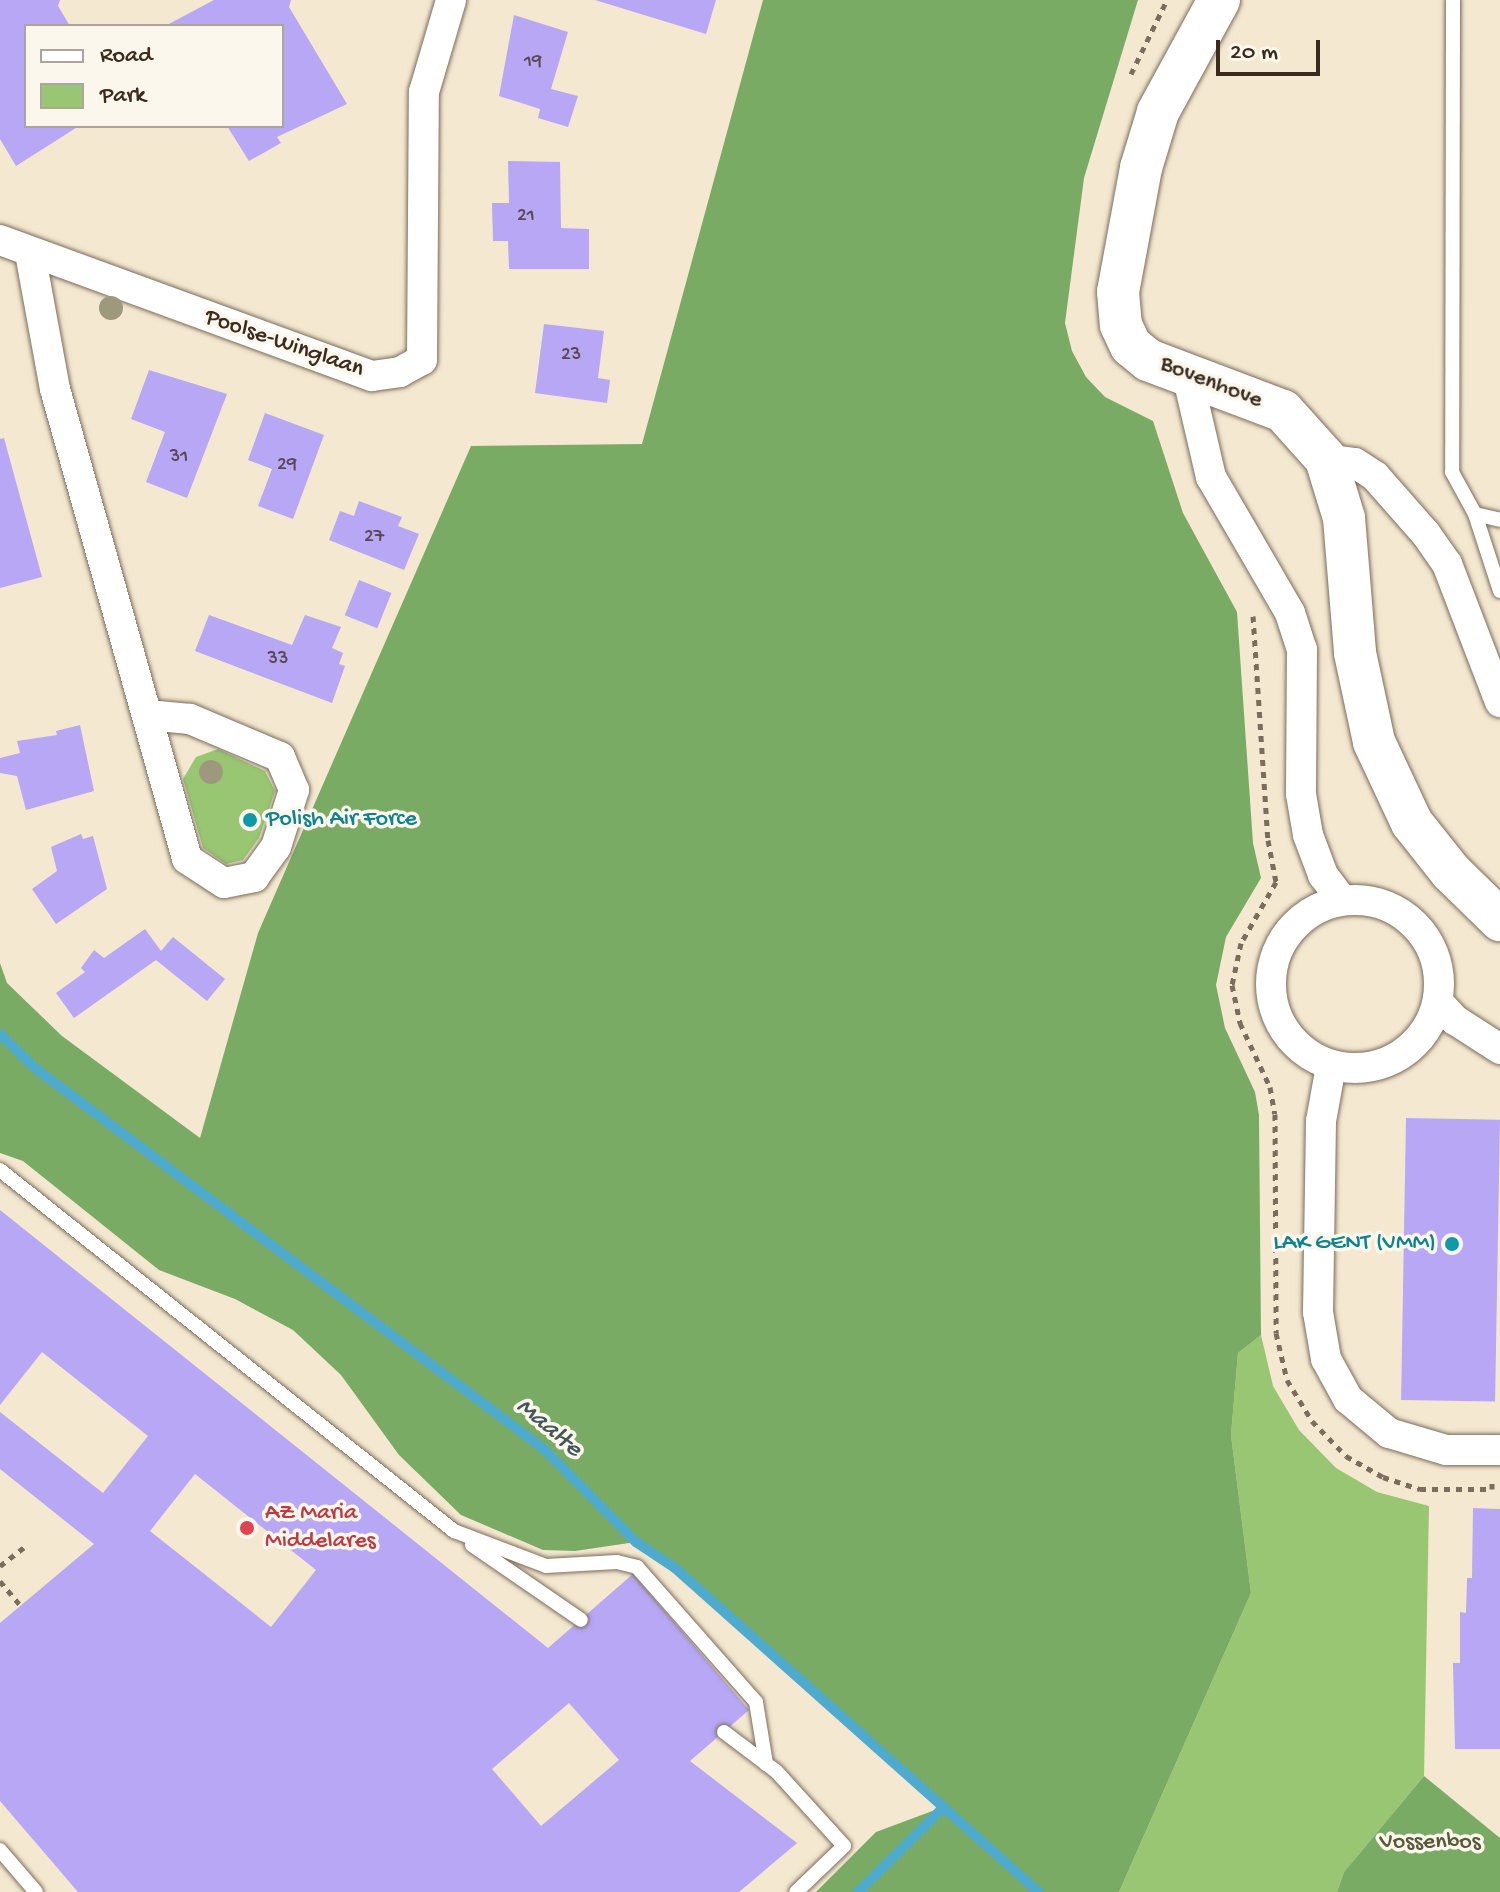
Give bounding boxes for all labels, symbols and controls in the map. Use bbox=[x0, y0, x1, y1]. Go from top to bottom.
legend bbox=[24, 24, 284, 128]
scale bar bbox=[1220, 24, 1324, 74]
text: 20 m bbox=[1230, 39, 1278, 68]
text: Road bbox=[100, 42, 152, 71]
house number: 19 bbox=[524, 50, 542, 74]
text: Park bbox=[100, 82, 146, 111]
house number: 21 bbox=[517, 204, 535, 228]
street label: Poolse-Winglaan bbox=[201, 303, 367, 385]
house number: 23 bbox=[561, 343, 581, 367]
street label: Bovenhove bbox=[1156, 350, 1266, 416]
house number: 31 bbox=[170, 445, 188, 469]
house number: 29 bbox=[277, 453, 297, 477]
house number: 27 bbox=[364, 525, 384, 549]
house number: 33 bbox=[268, 647, 288, 671]
place label: Polish Air Force bbox=[266, 806, 417, 834]
marker: Polish Air Force bbox=[241, 811, 259, 829]
place label: LAK GENT (VMM) bbox=[1273, 1230, 1436, 1258]
marker: LAK GENT (VMM) bbox=[1443, 1235, 1461, 1253]
water label: Maalte bbox=[509, 1392, 587, 1466]
place label: AZ Maria Middelares bbox=[265, 1500, 376, 1556]
marker: AZ Maria Middelares bbox=[236, 1517, 258, 1539]
park label: Vossenbos bbox=[1379, 1829, 1481, 1857]

